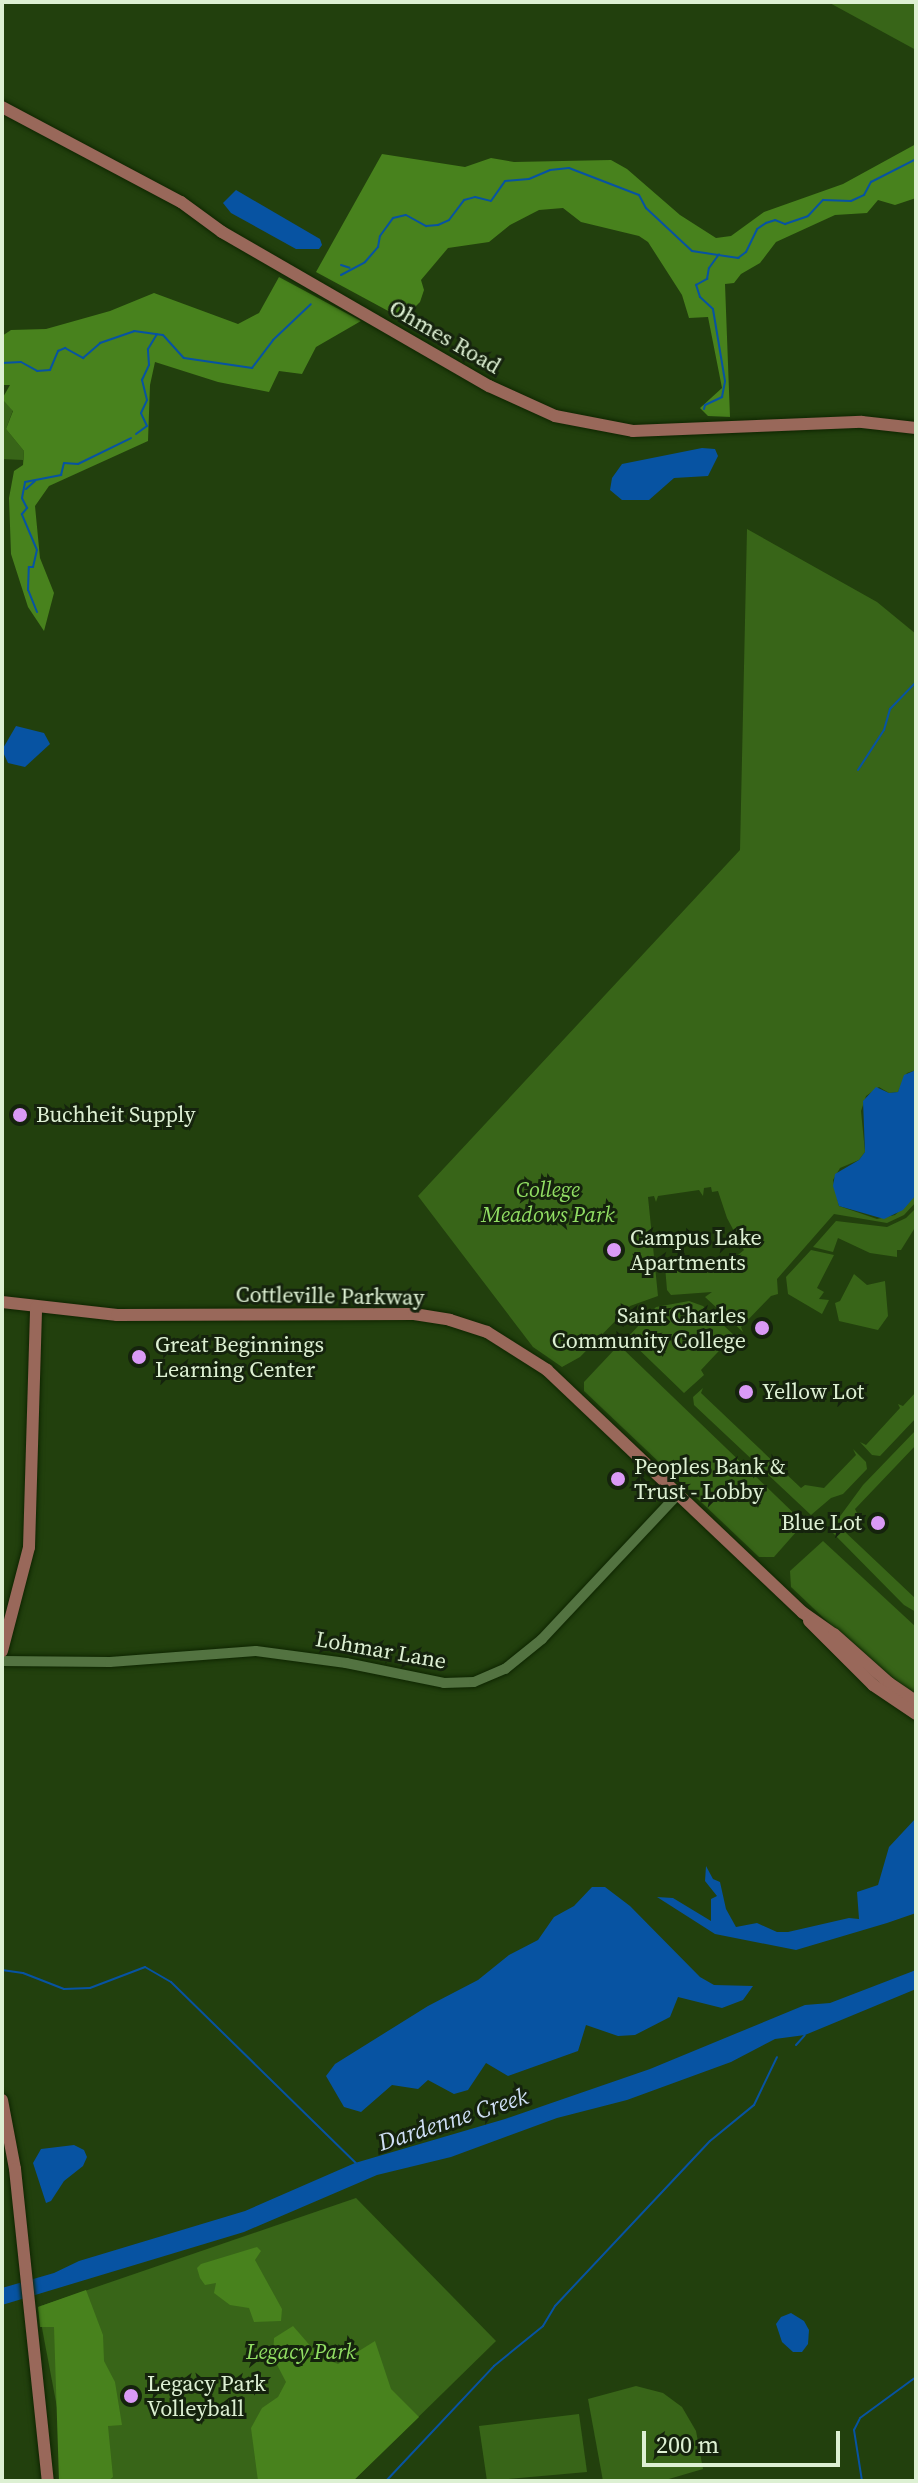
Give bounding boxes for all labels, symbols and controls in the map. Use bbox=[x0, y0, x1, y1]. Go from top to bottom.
street label: Ohmes Road bbox=[385, 294, 505, 380]
place label: Buchheit Supply bbox=[36, 1102, 195, 1128]
marker: Buchheit Supply bbox=[11, 1106, 29, 1124]
park label: College Meadows Park bbox=[481, 1176, 615, 1228]
place label: Campus Lake Apartments bbox=[630, 1224, 762, 1276]
marker: Campus Lake Apartments bbox=[605, 1241, 623, 1259]
street label: Cottleville Parkway bbox=[235, 1281, 425, 1311]
place label: Saint Charles Community College bbox=[552, 1302, 746, 1354]
marker: Saint Charles Community College bbox=[753, 1319, 771, 1337]
place label: Great Beginnings Learning Center bbox=[155, 1331, 324, 1382]
marker: Great Beginnings Learning Center bbox=[130, 1348, 148, 1366]
place label: Yellow Lot bbox=[762, 1379, 864, 1405]
marker: Yellow Lot bbox=[737, 1383, 755, 1401]
place label: Peoples Bank & Trust - Lobby bbox=[634, 1453, 786, 1504]
marker: Peoples Bank & Trust - Lobby bbox=[609, 1470, 627, 1488]
place label: Blue Lot bbox=[781, 1510, 862, 1536]
marker: Blue Lot bbox=[869, 1514, 887, 1532]
street label: Lohmar Lane bbox=[314, 1626, 448, 1674]
water label: Dardenne Creek bbox=[374, 2081, 532, 2157]
park label: Legacy Park bbox=[246, 2339, 356, 2365]
place label: Legacy Park Volleyball bbox=[147, 2370, 266, 2422]
marker: Legacy Park Volleyball bbox=[122, 2387, 140, 2405]
scale bar bbox=[646, 2415, 844, 2465]
text: 200 m bbox=[656, 2428, 719, 2461]

